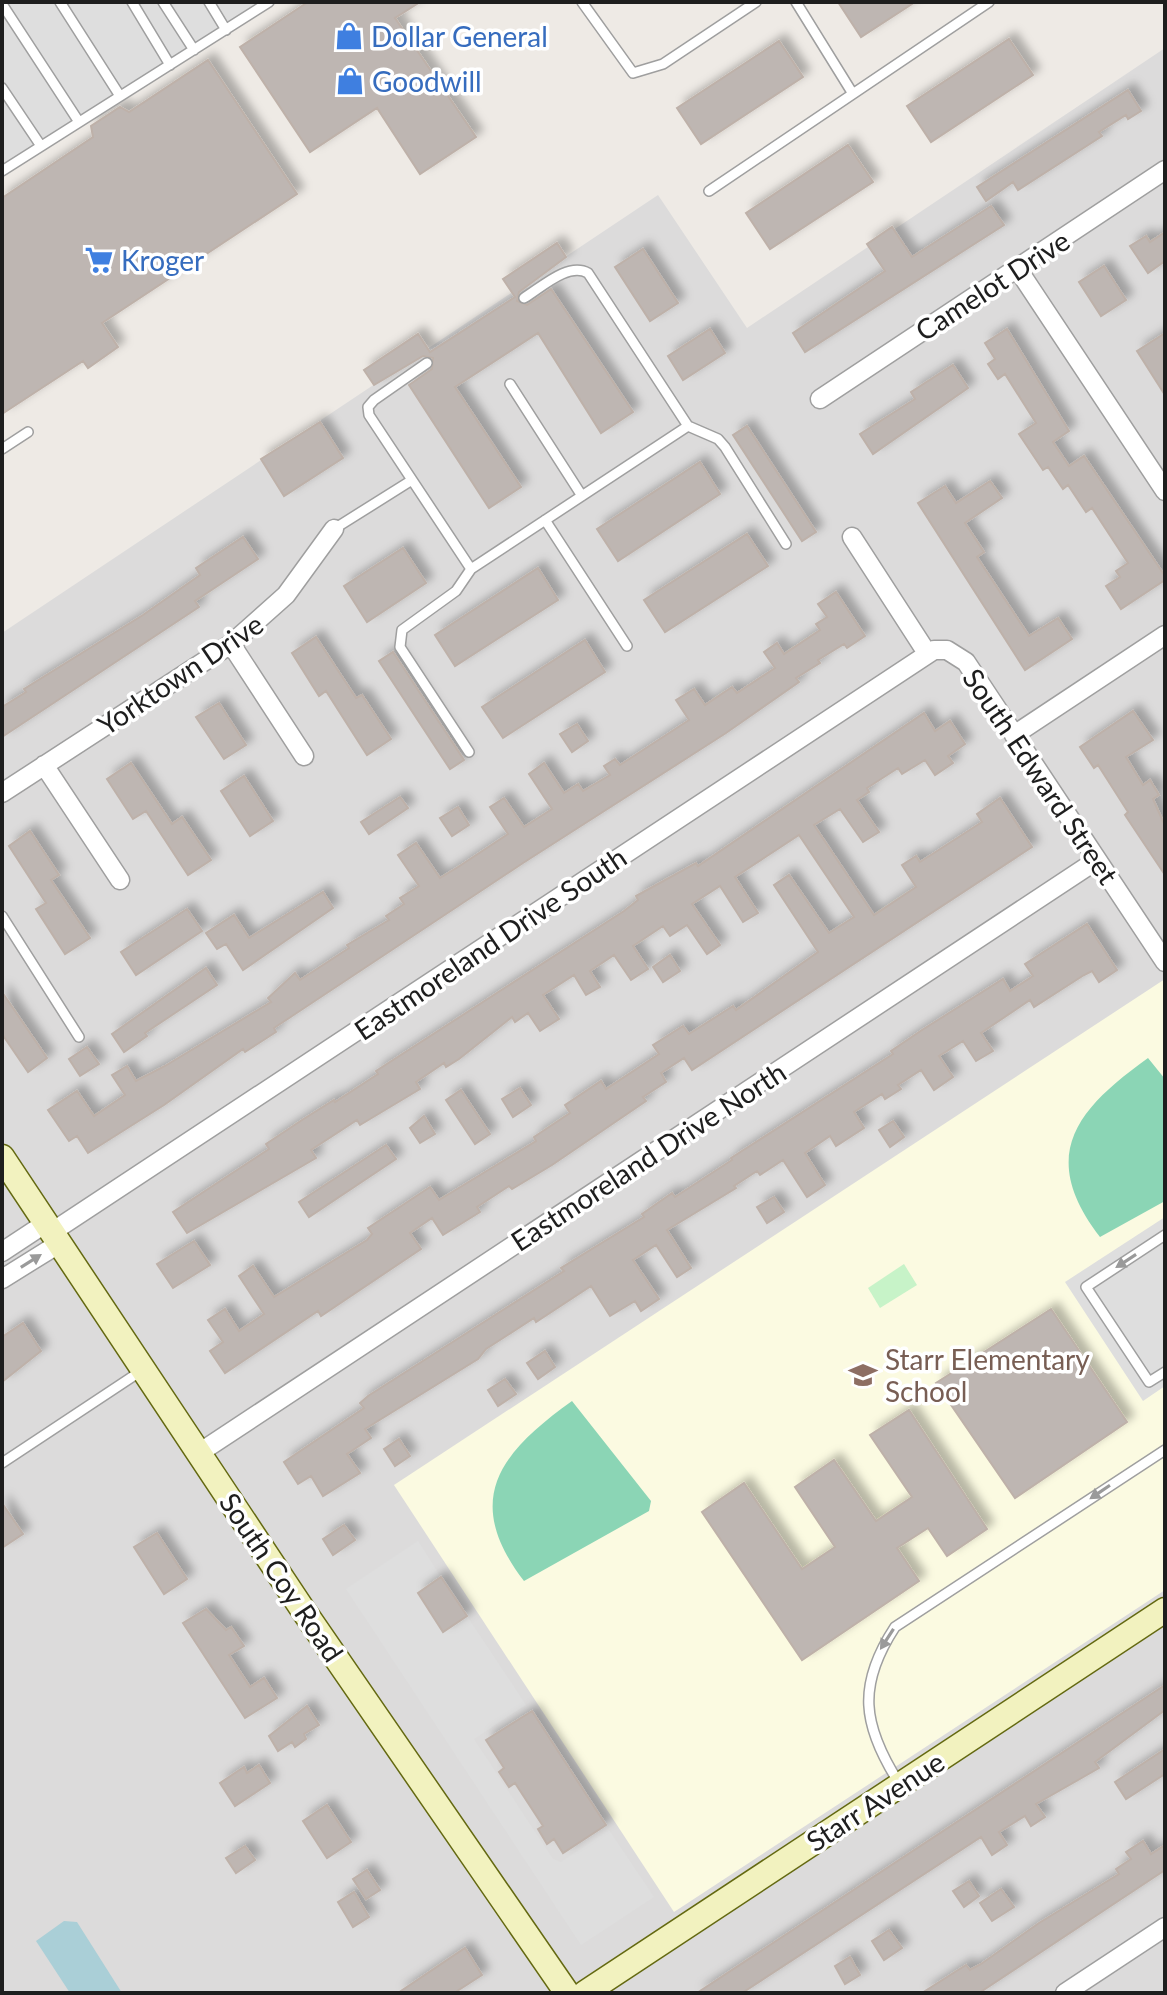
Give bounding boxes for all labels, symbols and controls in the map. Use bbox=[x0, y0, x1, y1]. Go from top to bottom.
place label: Dollar General bbox=[371, 19, 548, 53]
shop icon: Dollar General bbox=[334, 21, 364, 51]
place label: Goodwill bbox=[372, 64, 482, 98]
shop icon: Goodwill bbox=[335, 66, 365, 96]
street label: Camelot Drive bbox=[909, 223, 1075, 347]
place label: Kroger bbox=[121, 243, 204, 277]
supermarket icon: Kroger bbox=[84, 245, 114, 275]
street label: Yorktown Drive bbox=[91, 606, 269, 742]
street label: South Edward Street bbox=[956, 662, 1126, 890]
street label: Eastmoreland Drive South bbox=[348, 839, 632, 1047]
street label: Eastmoreland Drive North bbox=[504, 1054, 792, 1258]
one-way arrow bbox=[20, 1254, 42, 1268]
one-way arrow bbox=[1115, 1254, 1136, 1269]
place label: Starr Elementary School bbox=[885, 1342, 1090, 1408]
school or university icon: Starr Elementary School bbox=[848, 1360, 878, 1390]
one-way arrow bbox=[1089, 1484, 1110, 1499]
street label: South Coy Road bbox=[213, 1486, 351, 1668]
one-way arrow bbox=[880, 1629, 895, 1650]
street label: Starr Avenue bbox=[800, 1744, 950, 1858]

